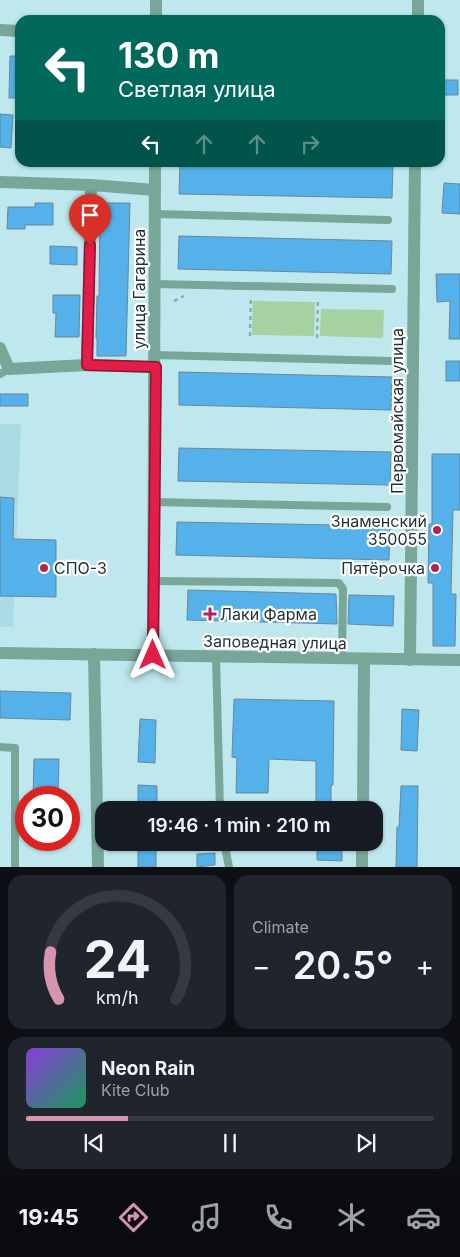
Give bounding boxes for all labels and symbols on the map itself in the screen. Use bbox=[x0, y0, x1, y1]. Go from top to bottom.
pin bbox=[69, 194, 111, 245]
street label: улица Гагарина bbox=[129, 229, 149, 349]
street label: Первомайская улица bbox=[387, 328, 407, 494]
place label: Знаменский 350055 bbox=[331, 511, 427, 549]
marker: Знаменский 350055 bbox=[431, 524, 443, 536]
place label: СПО-3 bbox=[54, 558, 107, 578]
place label: Пятёрочка bbox=[341, 558, 425, 578]
marker: СПО-3 bbox=[38, 562, 50, 574]
marker: Пятёрочка bbox=[429, 562, 441, 574]
place label: Лаки Фарма bbox=[220, 604, 317, 624]
marker: Лаки Фарма bbox=[204, 608, 216, 620]
position arrow bbox=[126, 628, 178, 680]
street label: Заповедная улица bbox=[203, 631, 347, 653]
speed limit sign: 30 bbox=[15, 786, 80, 851]

